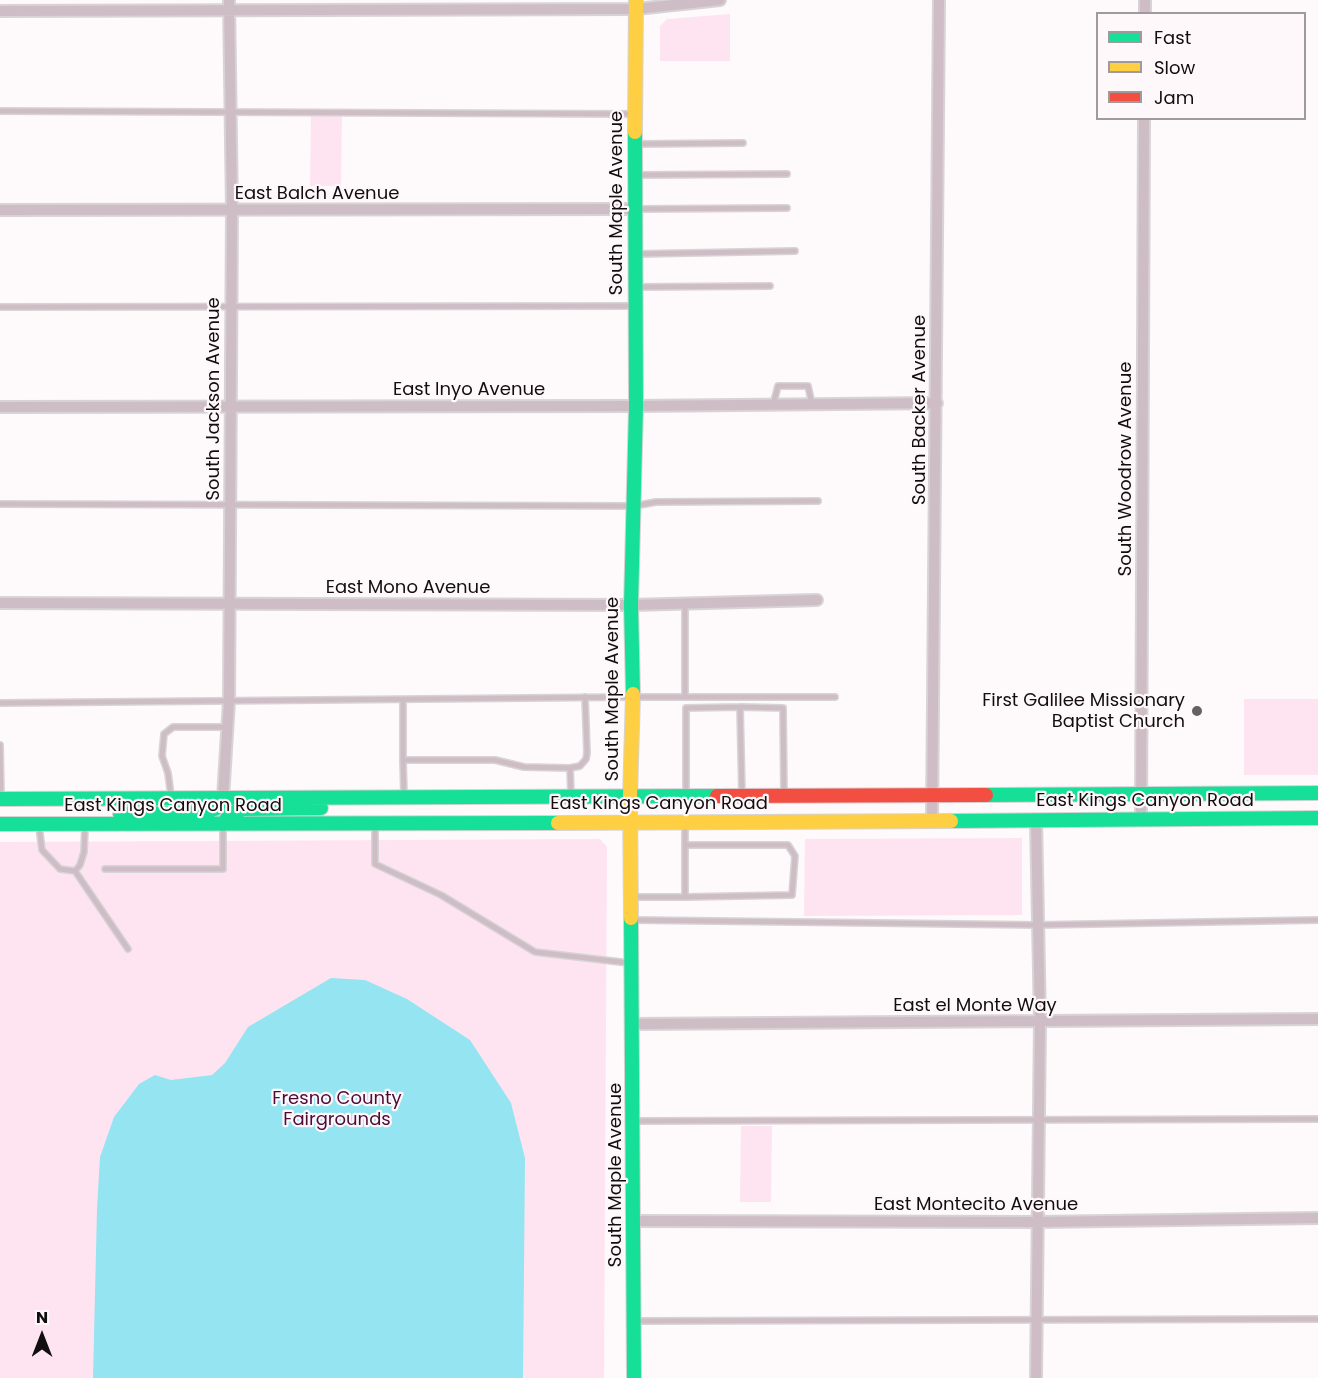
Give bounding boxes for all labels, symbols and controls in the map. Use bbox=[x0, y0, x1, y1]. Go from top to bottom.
legend bbox=[1096, 12, 1306, 120]
text: Fast bbox=[1154, 25, 1191, 50]
text: Slow bbox=[1154, 55, 1195, 80]
text: Jam bbox=[1154, 85, 1194, 110]
street label: South Maple Avenue bbox=[606, 111, 628, 295]
street label: East Balch Avenue bbox=[235, 183, 399, 205]
street label: South Jackson Avenue bbox=[203, 297, 225, 501]
street label: South Backer Avenue bbox=[909, 315, 931, 505]
street label: South Woodrow Avenue bbox=[1115, 362, 1137, 576]
street label: East Inyo Avenue bbox=[393, 379, 545, 401]
street label: East Mono Avenue bbox=[326, 577, 490, 599]
street label: South Maple Avenue bbox=[602, 597, 624, 781]
place label: First Galilee Missionary Baptist Church bbox=[982, 690, 1185, 732]
marker: First Galilee Missionary Baptist Church bbox=[1190, 704, 1204, 718]
street label: East Kings Canyon Road bbox=[1036, 790, 1254, 812]
street label: East Kings Canyon Road bbox=[550, 793, 768, 815]
street label: East Kings Canyon Road bbox=[64, 795, 282, 817]
street label: East el Monte Way bbox=[893, 995, 1057, 1017]
street label: South Maple Avenue bbox=[605, 1083, 627, 1267]
park label: Fresno County Fairgrounds bbox=[272, 1088, 402, 1130]
street label: East Montecito Avenue bbox=[874, 1194, 1078, 1216]
north arrow bbox=[12, 1306, 72, 1366]
text: N bbox=[36, 1306, 48, 1329]

